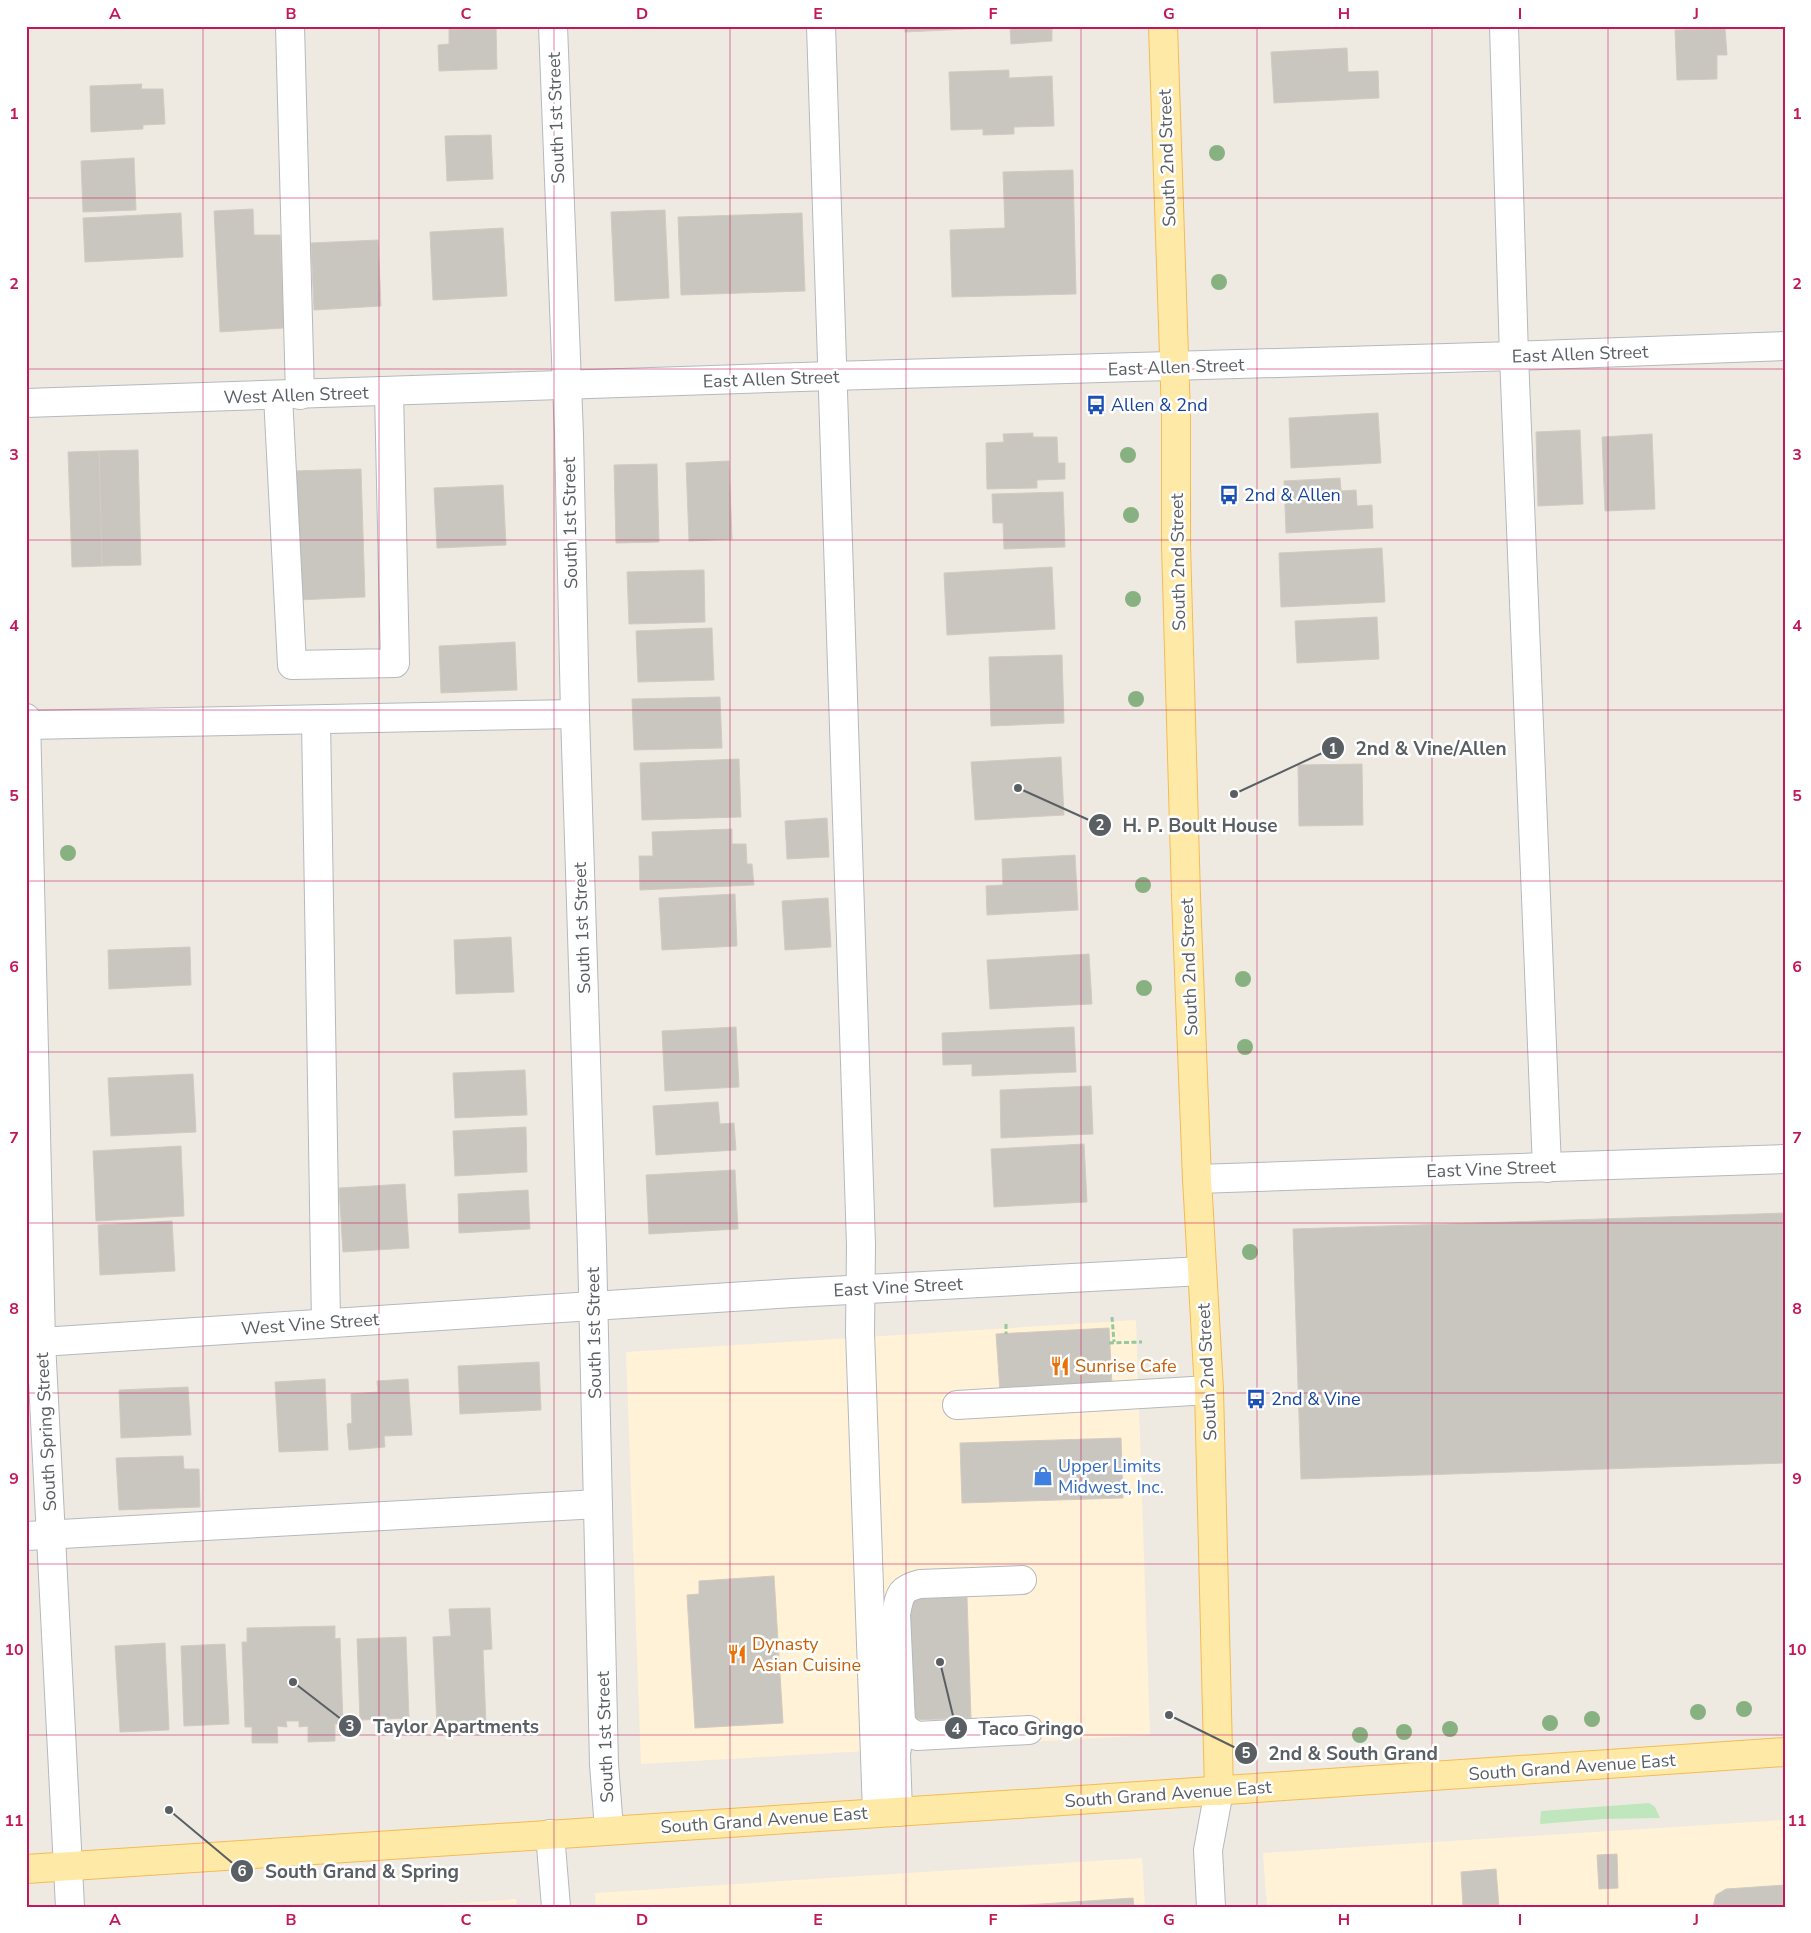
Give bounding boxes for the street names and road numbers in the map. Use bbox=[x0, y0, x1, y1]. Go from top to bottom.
street label: South 1st Street bbox=[542, 51, 570, 184]
street label: South 2nd Street bbox=[1153, 88, 1181, 227]
street label: East Allen Street bbox=[1511, 340, 1649, 368]
street label: East Allen Street bbox=[1107, 353, 1245, 381]
street label: East Allen Street bbox=[702, 365, 840, 393]
street label: West Allen Street bbox=[223, 380, 370, 410]
street label: South 1st Street bbox=[557, 456, 583, 589]
street label: South 2nd Street bbox=[1165, 492, 1191, 631]
street label: South 1st Street bbox=[568, 861, 596, 994]
street label: South 2nd Street bbox=[1175, 897, 1203, 1036]
street label: East Vine Street bbox=[1426, 1155, 1557, 1183]
street label: South 1st Street bbox=[581, 1266, 607, 1399]
street label: East Vine Street bbox=[833, 1272, 964, 1302]
street label: South 2nd Street bbox=[1191, 1302, 1223, 1441]
street label: West Vine Street bbox=[240, 1307, 380, 1341]
street label: South Spring Street bbox=[30, 1351, 62, 1512]
street label: South 1st Street bbox=[591, 1670, 619, 1803]
street label: South Grand Avenue East bbox=[1468, 1748, 1677, 1786]
street label: South Grand Avenue East bbox=[1064, 1775, 1273, 1813]
street label: South Grand Avenue East bbox=[660, 1801, 869, 1839]

